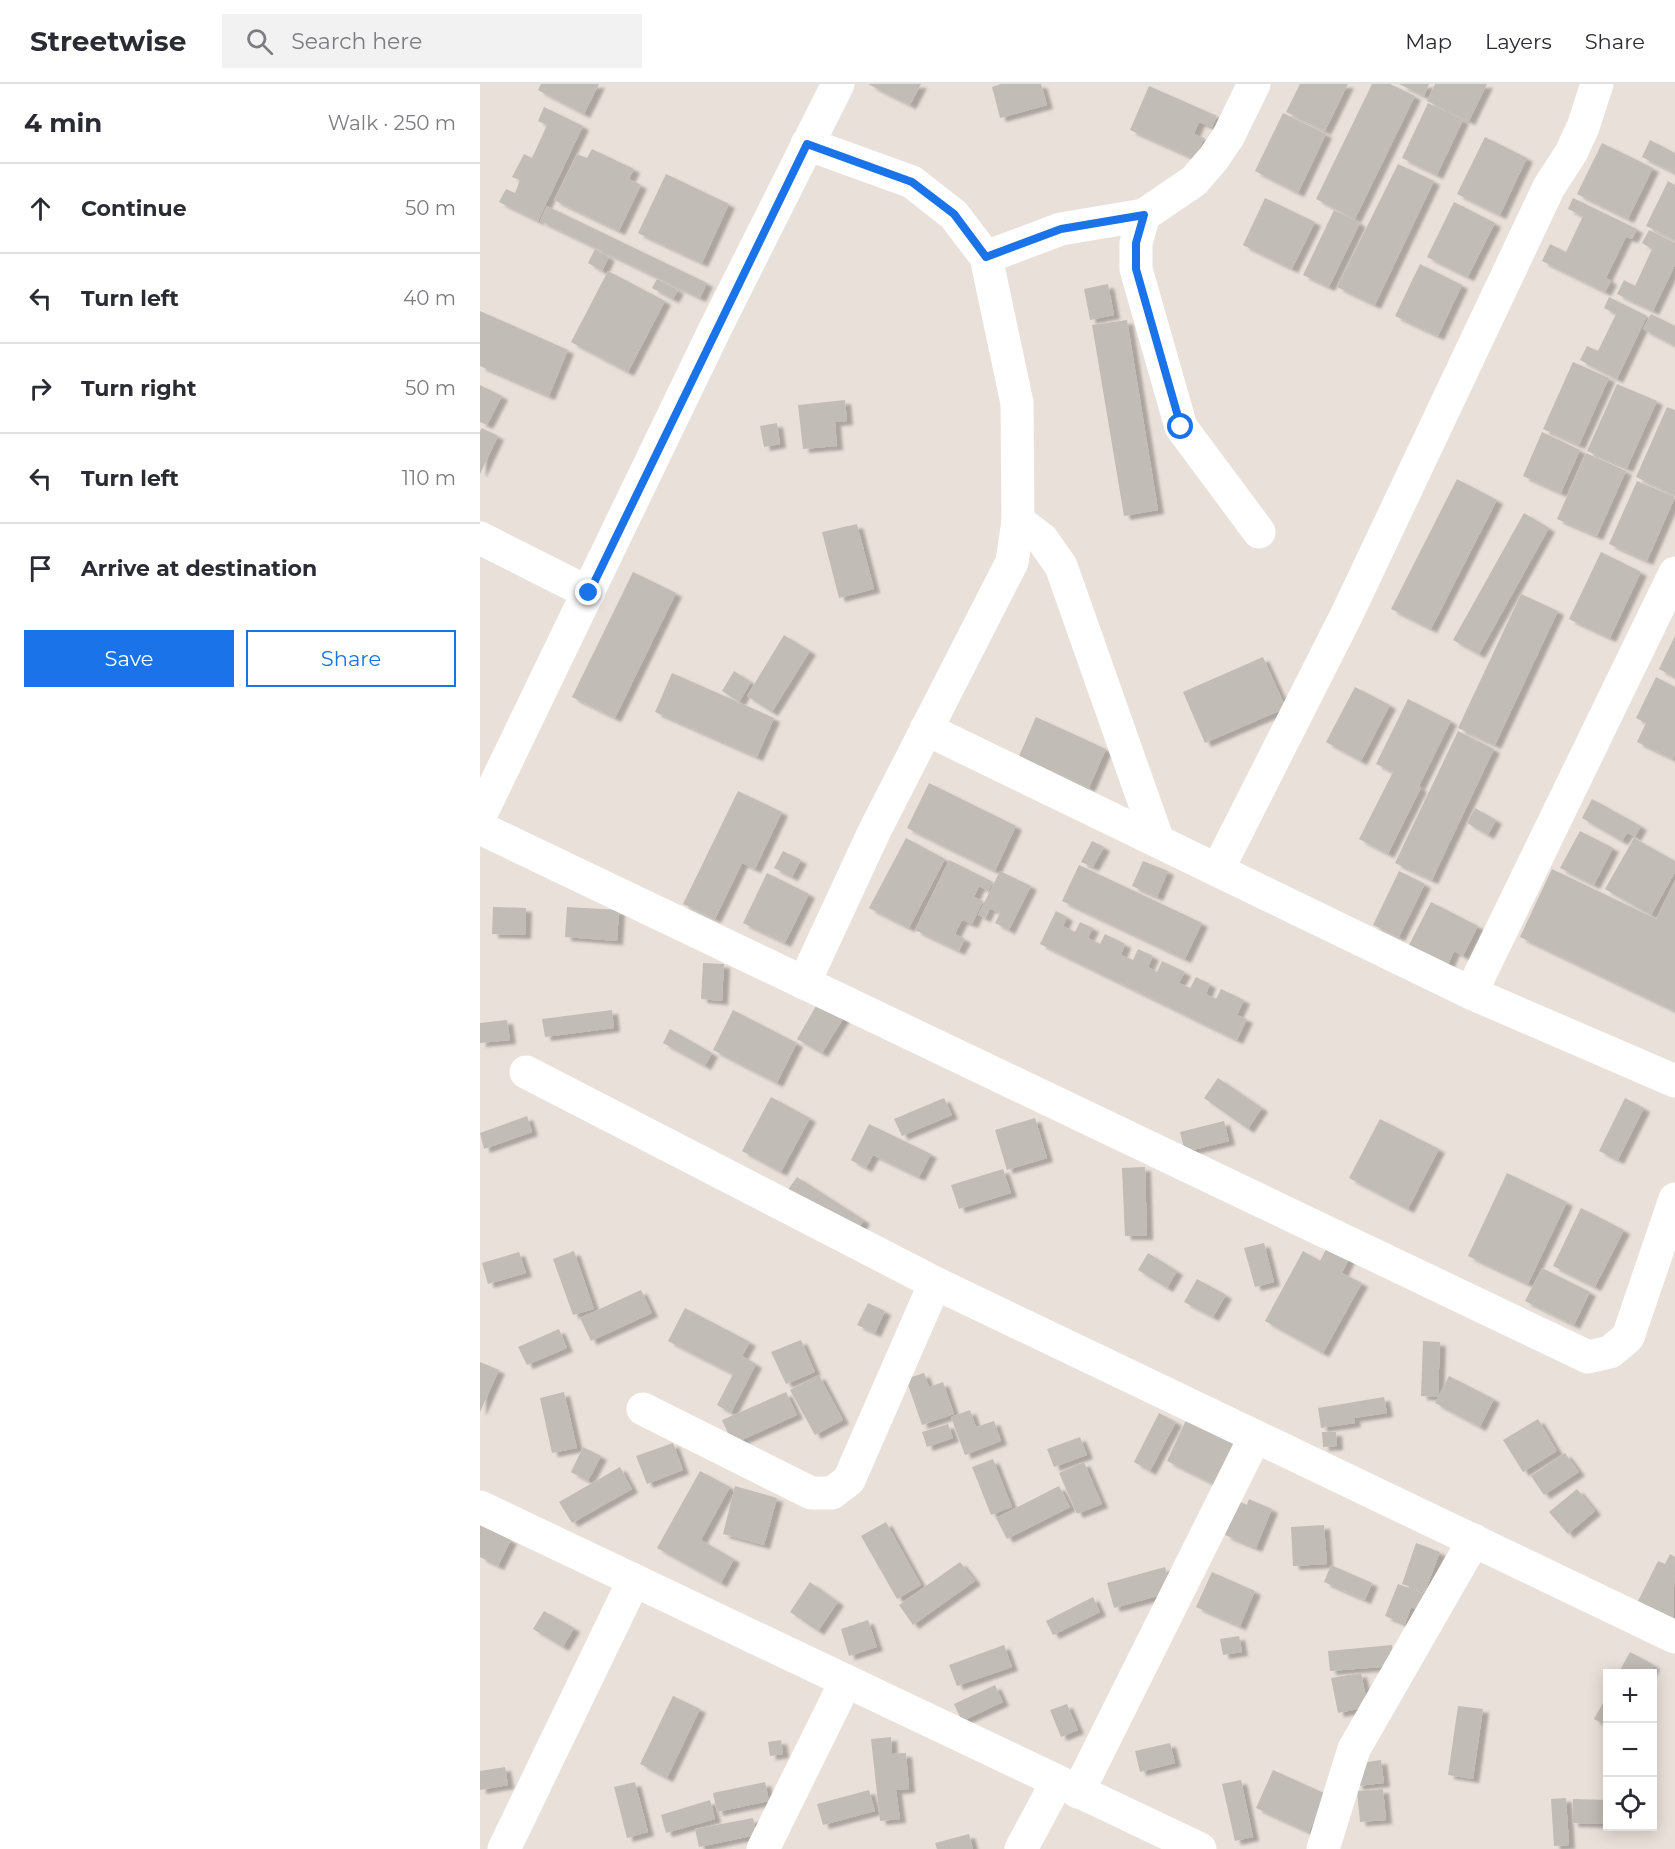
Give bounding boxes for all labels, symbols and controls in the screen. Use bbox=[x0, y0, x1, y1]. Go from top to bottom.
search box bbox=[222, 14, 642, 68]
text: Streetwise bbox=[30, 24, 186, 58]
icon: search bbox=[243, 25, 276, 58]
text: Search here bbox=[291, 28, 422, 55]
text: Map bbox=[1405, 29, 1452, 54]
text: Layers bbox=[1485, 29, 1552, 54]
text: Share bbox=[1585, 29, 1645, 54]
text: 4 min bbox=[24, 107, 102, 139]
text: Walk · 250 m bbox=[328, 111, 456, 135]
icon: ahead bbox=[24, 192, 57, 225]
text: Continue bbox=[81, 195, 187, 222]
text: 50 m bbox=[405, 196, 456, 220]
icon: left bbox=[24, 282, 57, 315]
text: Turn left bbox=[81, 285, 179, 312]
text: 40 m bbox=[403, 286, 456, 310]
icon: right bbox=[24, 372, 57, 405]
text: Turn right bbox=[81, 375, 196, 402]
text: 50 m bbox=[405, 376, 456, 400]
route start bbox=[1167, 413, 1193, 439]
icon: left bbox=[24, 462, 57, 495]
text: Turn left bbox=[81, 465, 179, 492]
text: 110 m bbox=[402, 466, 456, 490]
icon: arrive bbox=[24, 552, 57, 585]
text: Arrive at destination bbox=[81, 555, 317, 582]
route end bbox=[575, 579, 601, 605]
button: Save bbox=[24, 630, 234, 687]
button: Share bbox=[246, 630, 456, 687]
map controls bbox=[1603, 1669, 1657, 1831]
button: + bbox=[1603, 1669, 1657, 1723]
button: − bbox=[1603, 1723, 1657, 1777]
button: locate bbox=[1603, 1777, 1657, 1831]

